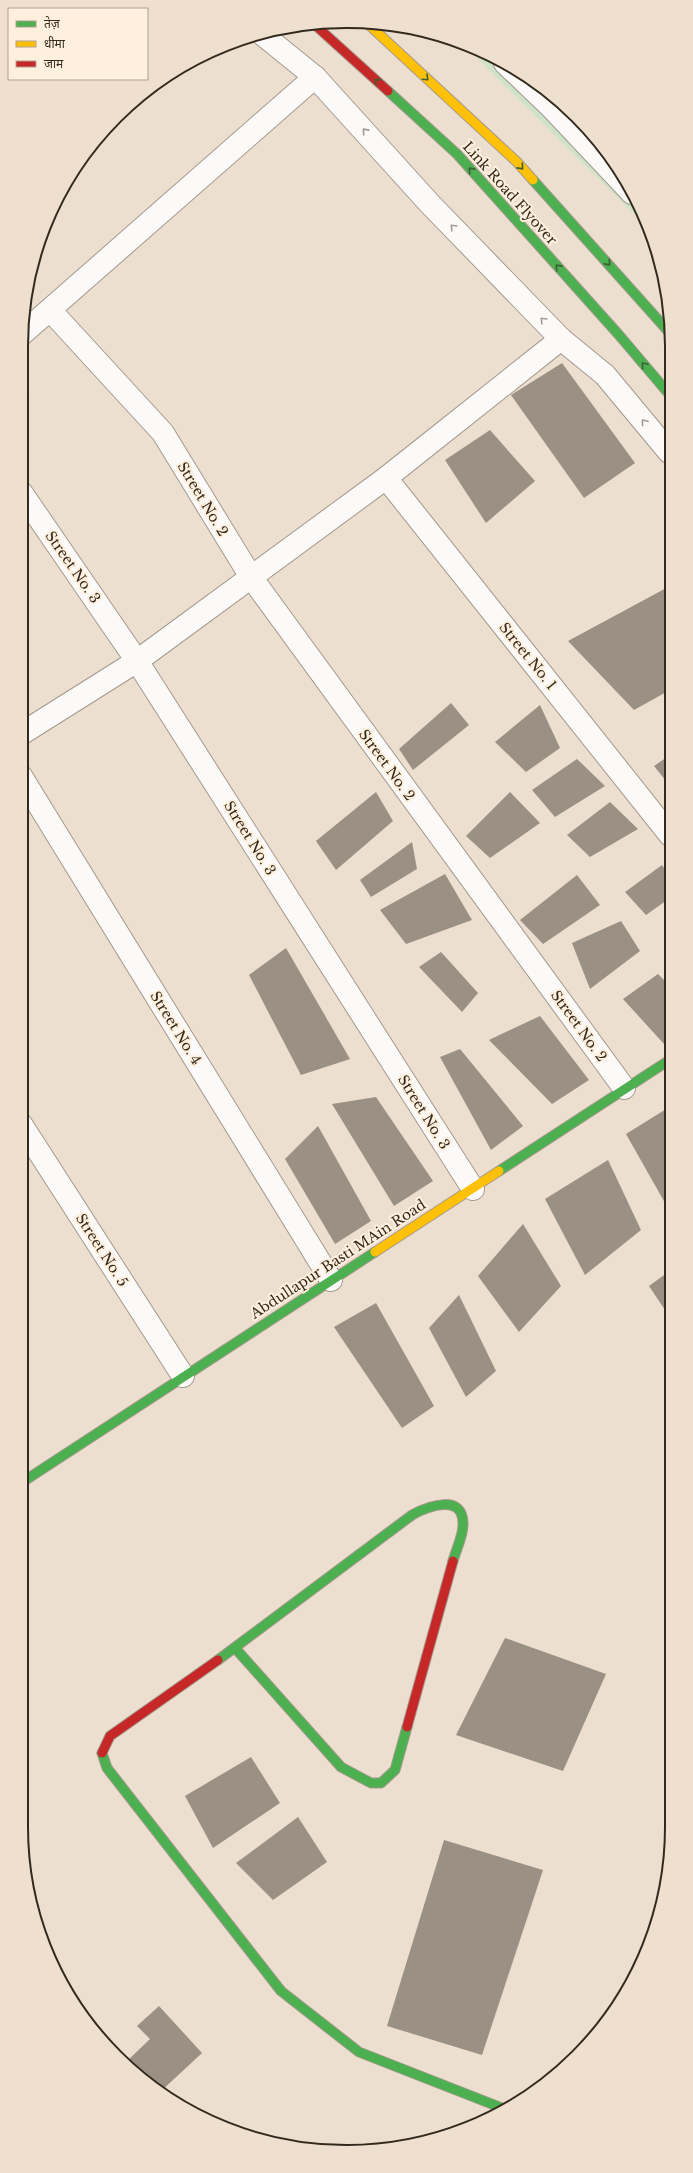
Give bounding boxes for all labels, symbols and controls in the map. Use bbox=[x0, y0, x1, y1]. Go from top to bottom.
legend bbox=[8, 8, 148, 80]
text: तेज़ bbox=[44, 16, 61, 31]
text: धीमा bbox=[44, 36, 66, 51]
text: जाम bbox=[44, 56, 64, 71]
one-way arrow bbox=[421, 73, 429, 81]
one-way arrow bbox=[374, 78, 382, 86]
one-way arrow bbox=[362, 129, 369, 136]
street label: Link Road Flyover bbox=[459, 138, 561, 249]
one-way arrow bbox=[516, 162, 523, 169]
one-way arrow bbox=[469, 167, 476, 175]
one-way arrow bbox=[450, 224, 457, 232]
one-way arrow bbox=[603, 258, 611, 266]
one-way arrow bbox=[556, 264, 563, 272]
one-way arrow bbox=[540, 317, 548, 325]
one-way arrow bbox=[642, 362, 649, 369]
one-way arrow bbox=[642, 419, 649, 427]
street label: Street No. 2 bbox=[174, 458, 232, 540]
street label: Street No. 3 bbox=[42, 527, 104, 607]
street label: Street No. 1 bbox=[495, 619, 561, 693]
street label: Street No. 2 bbox=[355, 726, 419, 804]
street label: Street No. 3 bbox=[220, 798, 280, 878]
street label: Street No. 2 bbox=[547, 987, 611, 1065]
street label: Street No. 4 bbox=[146, 988, 206, 1068]
street label: Street No. 3 bbox=[394, 1072, 454, 1152]
street label: Abdullapur Basti MAin Road bbox=[246, 1195, 430, 1323]
street label: Street No. 5 bbox=[72, 1210, 132, 1290]

